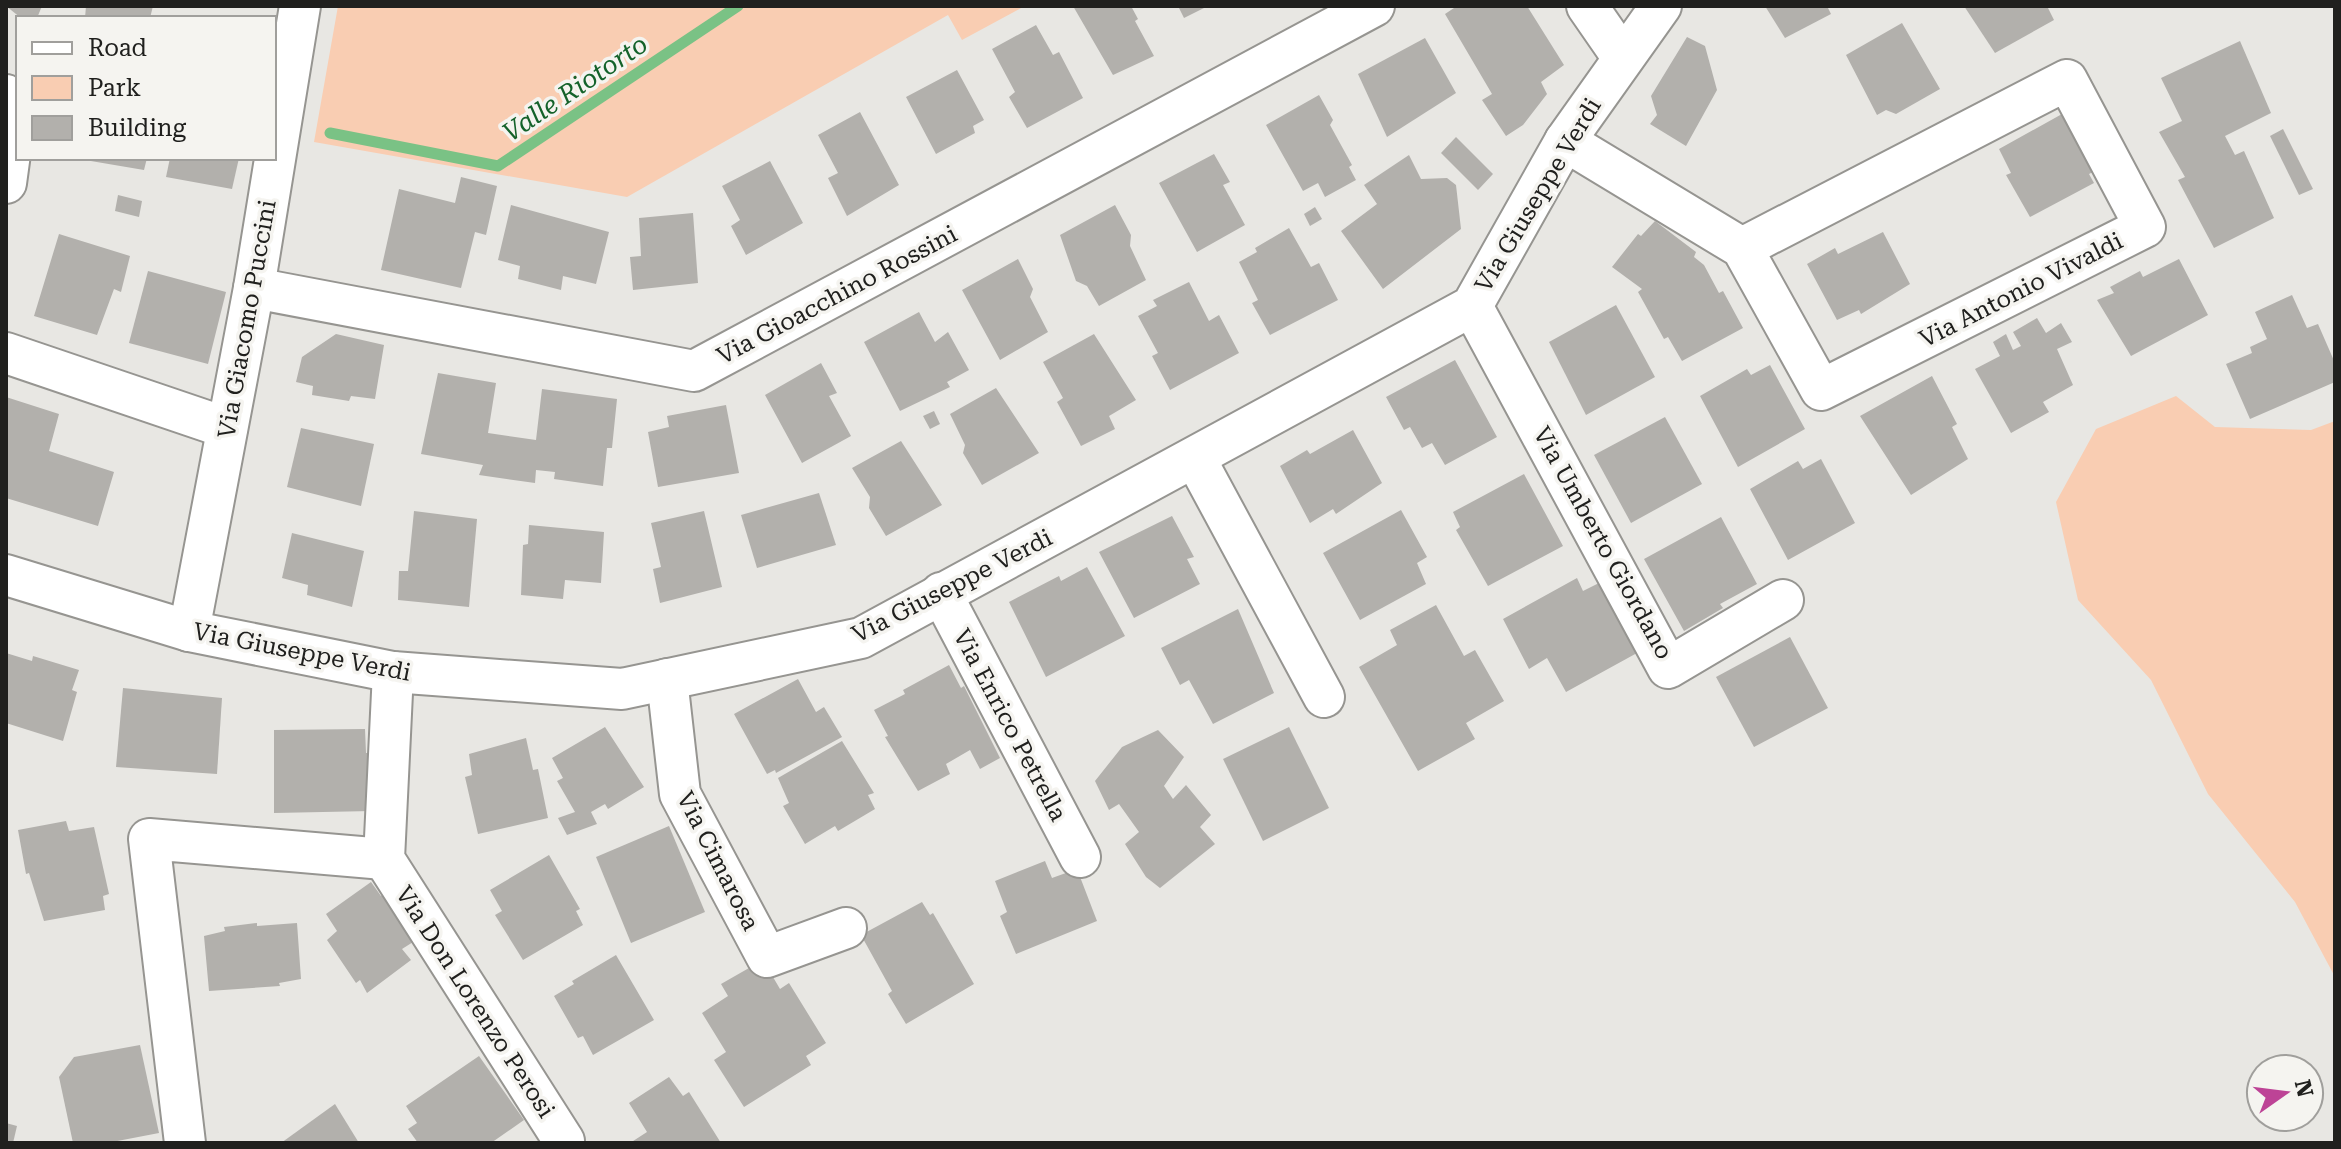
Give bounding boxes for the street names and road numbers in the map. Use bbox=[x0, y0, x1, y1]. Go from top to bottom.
street label: Via Giuseppe Verdi bbox=[1469, 93, 1607, 297]
street label: Via Giacomo Puccini bbox=[212, 197, 282, 440]
street label: Via Gioacchino Rossini bbox=[712, 220, 962, 370]
street label: Via Antonio Vivaldi bbox=[1915, 226, 2128, 353]
street label: Via Umberto Giordano bbox=[1527, 422, 1679, 664]
street label: Via Giuseppe Verdi bbox=[847, 523, 1057, 649]
street label: Via Giuseppe Verdi bbox=[191, 617, 414, 687]
street label: Via Enrico Petrella bbox=[948, 624, 1072, 826]
street label: Via Cimarosa bbox=[671, 787, 765, 935]
street label: Via Don Lorenzo Perosi bbox=[390, 881, 560, 1123]

